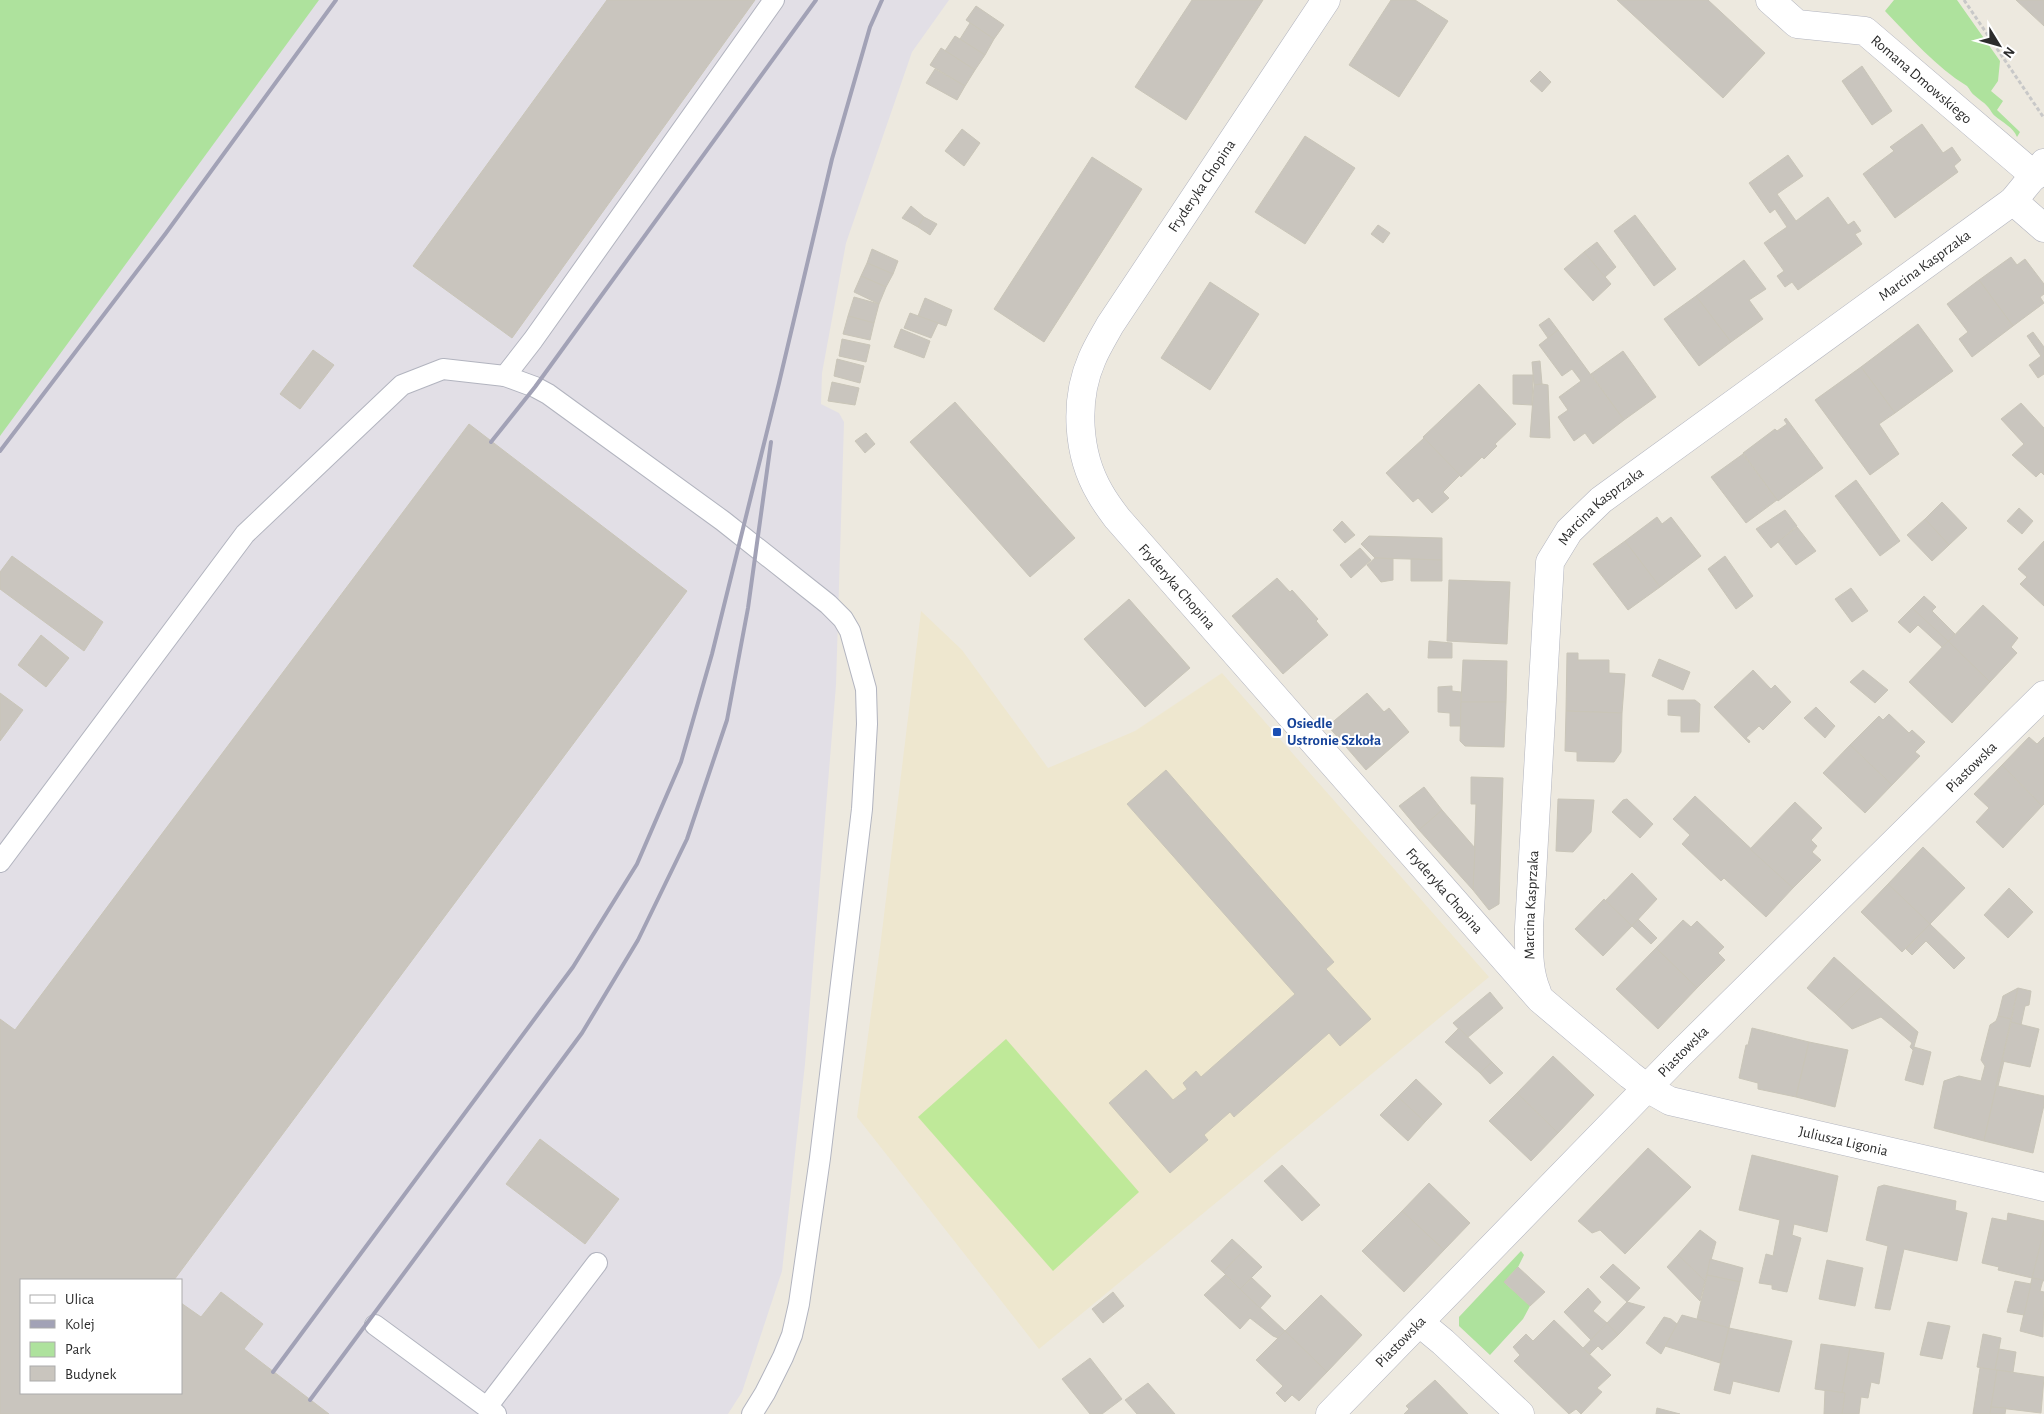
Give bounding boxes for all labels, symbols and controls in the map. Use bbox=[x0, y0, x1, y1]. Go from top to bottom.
north arrow bbox=[1974, 20, 2024, 70]
street label: Romana Dmowskiego bbox=[1868, 32, 1975, 126]
text: N bbox=[2000, 44, 2017, 60]
street label: Fryderyka Chopina bbox=[1166, 137, 1238, 235]
street label: Marcina Kasprzaka bbox=[1876, 227, 1973, 304]
street label: Marcina Kasprzaka bbox=[1555, 464, 1646, 547]
street label: Fryderyka Chopina bbox=[1136, 541, 1219, 632]
place label: Osiedle Ustronie Szkoła bbox=[1287, 716, 1381, 748]
marker: Osiedle Ustronie Szkoła bbox=[1271, 726, 1283, 738]
street label: Piastowska bbox=[1943, 739, 2000, 795]
street label: Fryderyka Chopina bbox=[1403, 845, 1486, 936]
street label: Marcina Kasprzaka bbox=[1521, 850, 1541, 960]
street label: Piastowska bbox=[1655, 1023, 1711, 1080]
street label: Juliusza Ligonia bbox=[1797, 1123, 1890, 1158]
legend bbox=[20, 1279, 182, 1394]
text: Ulica bbox=[65, 1292, 94, 1307]
street label: Piastowska bbox=[1372, 1313, 1428, 1370]
text: Kolej bbox=[65, 1317, 95, 1332]
text: Park bbox=[65, 1342, 91, 1357]
text: Budynek bbox=[65, 1367, 117, 1382]

